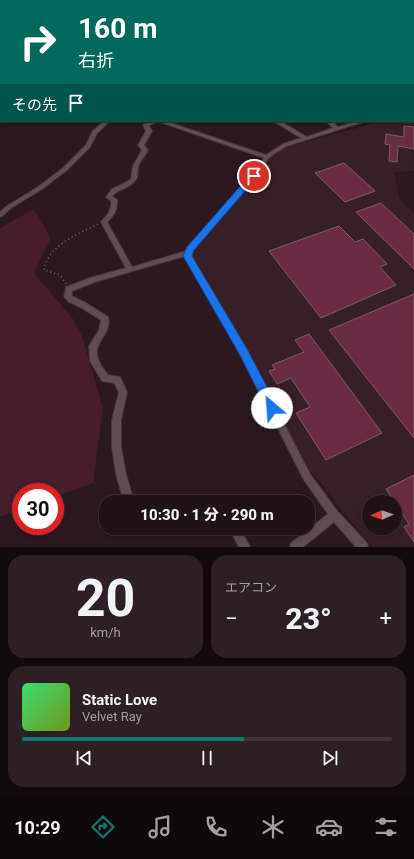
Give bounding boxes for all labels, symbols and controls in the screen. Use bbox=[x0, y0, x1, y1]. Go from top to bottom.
text: 160 m bbox=[78, 12, 157, 45]
icon: right bbox=[12, 16, 64, 68]
text: 右折 bbox=[78, 50, 114, 71]
icon: arrive bbox=[65, 92, 87, 114]
text: その先 bbox=[12, 96, 57, 114]
pin bbox=[237, 159, 271, 193]
icon: arrive bbox=[243, 165, 265, 187]
position arrow bbox=[251, 387, 293, 429]
speed limit sign: 30 bbox=[12, 483, 64, 535]
north arrow bbox=[362, 495, 402, 535]
map controls bbox=[362, 495, 402, 535]
text: 10:30 · 1 分 · 290 m bbox=[140, 506, 274, 524]
text: 20 bbox=[76, 568, 135, 629]
text: エアコン bbox=[225, 580, 277, 595]
text: 23° bbox=[285, 601, 332, 636]
text: − bbox=[225, 606, 238, 631]
text: + bbox=[380, 606, 392, 631]
text: km/h bbox=[90, 625, 121, 640]
text: Static Love bbox=[82, 691, 157, 709]
text: Velvet Ray bbox=[82, 709, 142, 724]
icon: previous bbox=[73, 747, 95, 769]
icon: pause bbox=[196, 747, 218, 769]
icon: next bbox=[319, 747, 341, 769]
icon: directions bbox=[89, 813, 117, 841]
icon: music bbox=[146, 813, 174, 841]
icon: phone bbox=[202, 813, 230, 841]
icon: climate bbox=[259, 813, 287, 841]
icon: car bbox=[315, 813, 343, 841]
icon: filters bbox=[372, 813, 400, 841]
text: 10:29 bbox=[14, 817, 61, 838]

